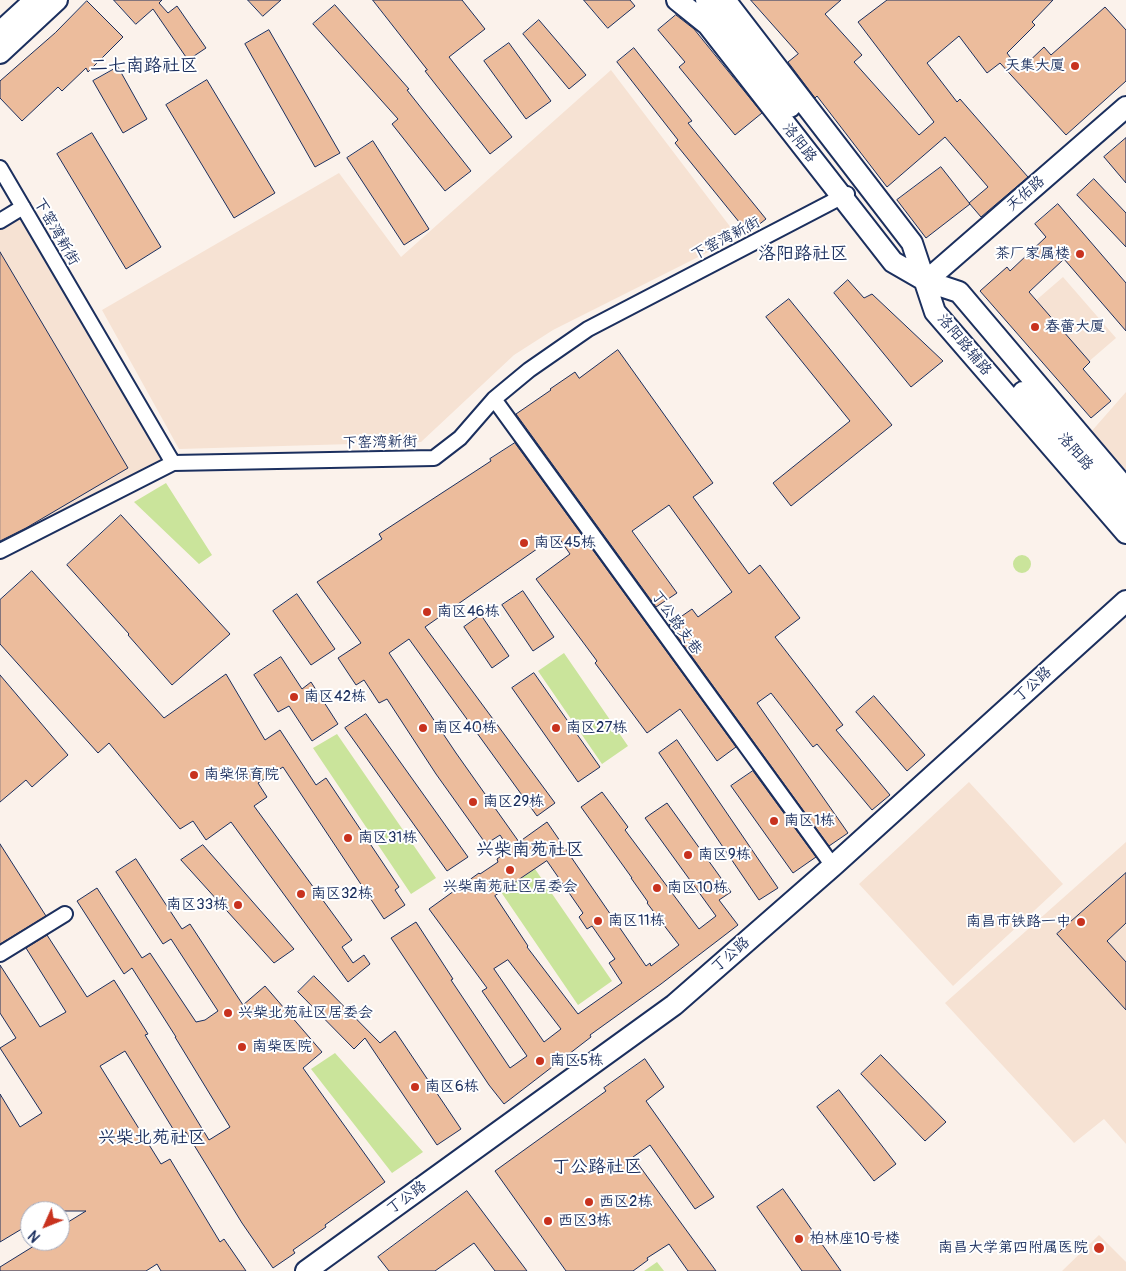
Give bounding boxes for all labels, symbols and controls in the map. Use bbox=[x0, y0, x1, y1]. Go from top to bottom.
district label: 二七南路社区 bbox=[90, 55, 198, 77]
place label: 天集大厦 bbox=[1005, 57, 1065, 75]
marker: 天集大厦 bbox=[1069, 60, 1081, 72]
street label: 洛阳路 bbox=[778, 120, 820, 166]
street label: 天佑路 bbox=[1003, 172, 1049, 216]
street label: 下窑湾新街 bbox=[29, 195, 83, 269]
street label: 下窑湾新街 bbox=[689, 213, 763, 265]
district label: 洛阳路社区 bbox=[758, 243, 848, 265]
place label: 茶厂家属楼 bbox=[995, 245, 1070, 263]
marker: 茶厂家属楼 bbox=[1074, 248, 1086, 260]
street label: 洛阳路辅路 bbox=[933, 310, 995, 380]
place label: 春蕾大厦 bbox=[1045, 318, 1105, 336]
marker: 春蕾大厦 bbox=[1029, 321, 1041, 333]
street label: 洛阳路 bbox=[1053, 429, 1097, 475]
street label: 下窑湾新街 bbox=[342, 433, 418, 453]
place label: 南区45栋 bbox=[534, 534, 596, 552]
marker: 南区45栋 bbox=[518, 537, 530, 549]
street label: 丁公路支巷 bbox=[647, 587, 705, 659]
place label: 南区46栋 bbox=[437, 603, 499, 621]
marker: 南区46栋 bbox=[421, 606, 433, 618]
street label: 丁公路 bbox=[1010, 663, 1056, 707]
place label: 南区42栋 bbox=[304, 688, 366, 706]
marker: 南区42栋 bbox=[288, 691, 300, 703]
place label: 南区40栋 bbox=[433, 719, 497, 737]
place label: 南区27栋 bbox=[566, 719, 627, 737]
marker: 南区40栋 bbox=[417, 722, 429, 734]
marker: 南区27栋 bbox=[550, 722, 562, 734]
place label: 南柴保育院 bbox=[204, 766, 279, 784]
marker: 南柴保育院 bbox=[188, 769, 200, 781]
place label: 南区29栋 bbox=[483, 793, 544, 811]
marker: 南区29栋 bbox=[467, 796, 479, 808]
place label: 南区1栋 bbox=[784, 812, 835, 830]
marker: 南区1栋 bbox=[768, 815, 780, 827]
place label: 南区31栋 bbox=[358, 829, 417, 847]
marker: 南区31栋 bbox=[342, 832, 354, 844]
district label: 兴柴南苑社区 bbox=[476, 839, 584, 861]
place label: 南区9栋 bbox=[698, 846, 751, 864]
marker: 南区9栋 bbox=[682, 849, 694, 861]
marker: 兴柴南苑社区居委会 bbox=[504, 864, 516, 876]
place label: 兴柴南苑社区居委会 bbox=[443, 878, 577, 896]
place label: 南区10栋 bbox=[667, 879, 728, 897]
marker: 南区10栋 bbox=[651, 882, 663, 894]
place label: 南区32栋 bbox=[311, 885, 373, 903]
marker: 南区32栋 bbox=[295, 888, 307, 900]
place label: 南区33栋 bbox=[166, 896, 228, 914]
marker: 南区33栋 bbox=[232, 899, 244, 911]
place label: 南区11栋 bbox=[608, 912, 665, 930]
place label: 南昌市铁路一中 bbox=[966, 913, 1071, 931]
marker: 南区11栋 bbox=[592, 915, 604, 927]
marker: 南昌市铁路一中 bbox=[1075, 916, 1087, 928]
street label: 丁公路 bbox=[708, 933, 754, 977]
place label: 兴柴北苑社区居委会 bbox=[238, 1004, 373, 1022]
marker: 兴柴北苑社区居委会 bbox=[222, 1007, 234, 1019]
place label: 南柴医院 bbox=[252, 1038, 312, 1056]
marker: 南柴医院 bbox=[236, 1041, 248, 1053]
place label: 南区5栋 bbox=[550, 1052, 603, 1070]
marker: 南区5栋 bbox=[534, 1055, 546, 1067]
place label: 南区6栋 bbox=[425, 1078, 479, 1096]
marker: 南区6栋 bbox=[409, 1081, 421, 1093]
district label: 兴柴北苑社区 bbox=[98, 1127, 206, 1149]
district label: 丁公路社区 bbox=[552, 1156, 642, 1178]
street label: 丁公路 bbox=[384, 1177, 430, 1219]
place label: 西区2栋 bbox=[599, 1193, 652, 1211]
marker: 西区2栋 bbox=[583, 1196, 595, 1208]
north arrow bbox=[20, 1201, 70, 1251]
place label: 西区3栋 bbox=[558, 1212, 611, 1230]
marker: 西区3栋 bbox=[542, 1215, 554, 1227]
text: N bbox=[25, 1227, 44, 1245]
place label: 柏林座10号楼 bbox=[809, 1230, 900, 1248]
marker: 柏林座10号楼 bbox=[793, 1233, 805, 1245]
place label: 南昌大学第四附属医院 bbox=[938, 1239, 1088, 1257]
marker: 南昌大学第四附属医院 bbox=[1092, 1241, 1106, 1255]

